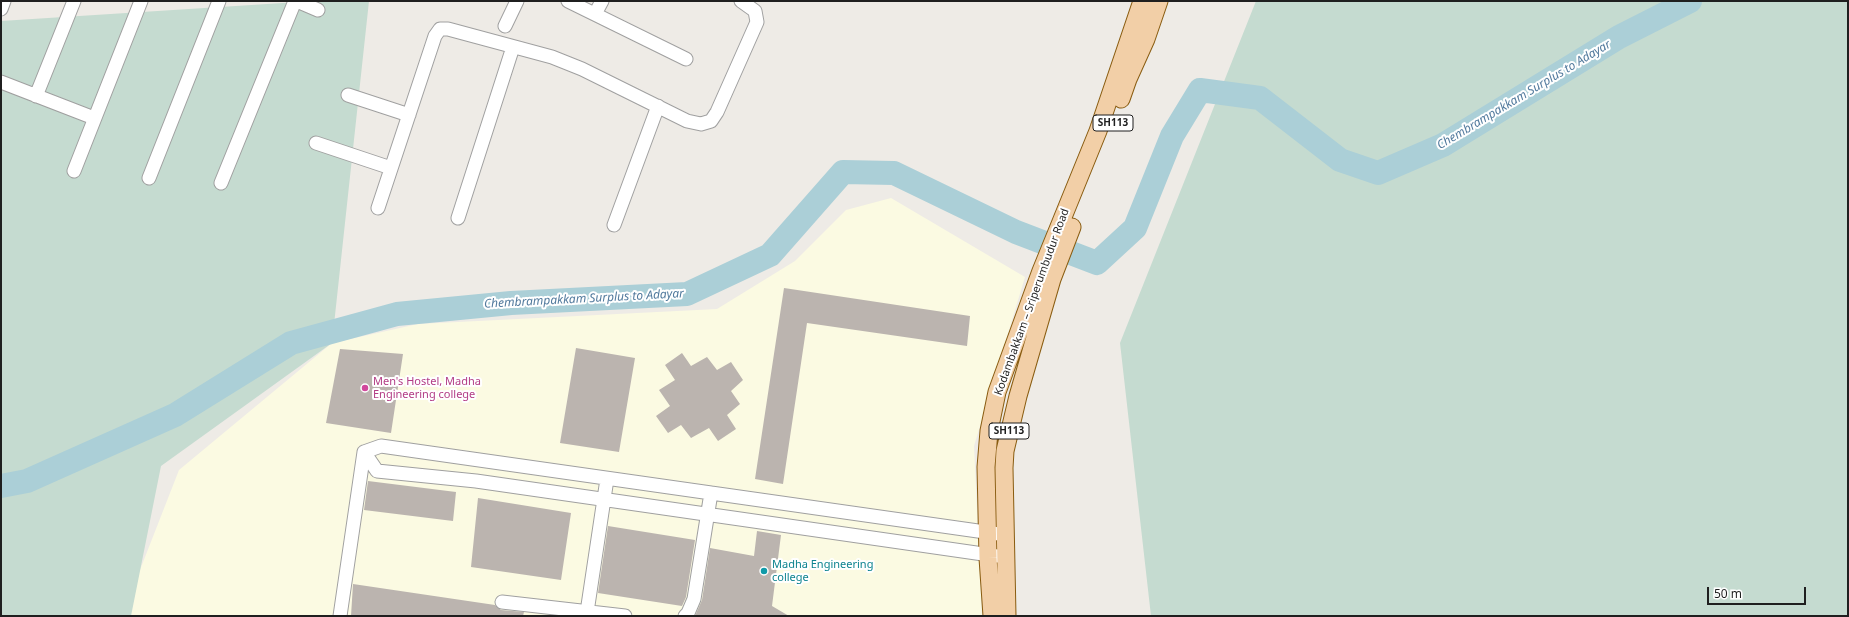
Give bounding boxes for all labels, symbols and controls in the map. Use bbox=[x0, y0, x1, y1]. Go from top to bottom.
water label: Chembrampakkam Surplus to Adayar bbox=[1435, 37, 1613, 153]
road number: SH113 bbox=[1093, 115, 1133, 131]
street label: Kodambakkam – Sriperumbudur Road bbox=[992, 207, 1072, 397]
water label: Chembrampakkam Surplus to Adayar bbox=[484, 287, 684, 311]
place label: Men's Hostel, Madha Engineering college bbox=[373, 375, 481, 401]
marker: Men's Hostel, Madha Engineering college bbox=[360, 383, 370, 393]
road number: SH113 bbox=[989, 423, 1029, 439]
place label: Madha Engineering college bbox=[772, 558, 873, 584]
marker: Madha Engineering college bbox=[759, 566, 769, 576]
scale bar bbox=[1709, 579, 1808, 605]
text: 50 m bbox=[1714, 585, 1742, 602]

